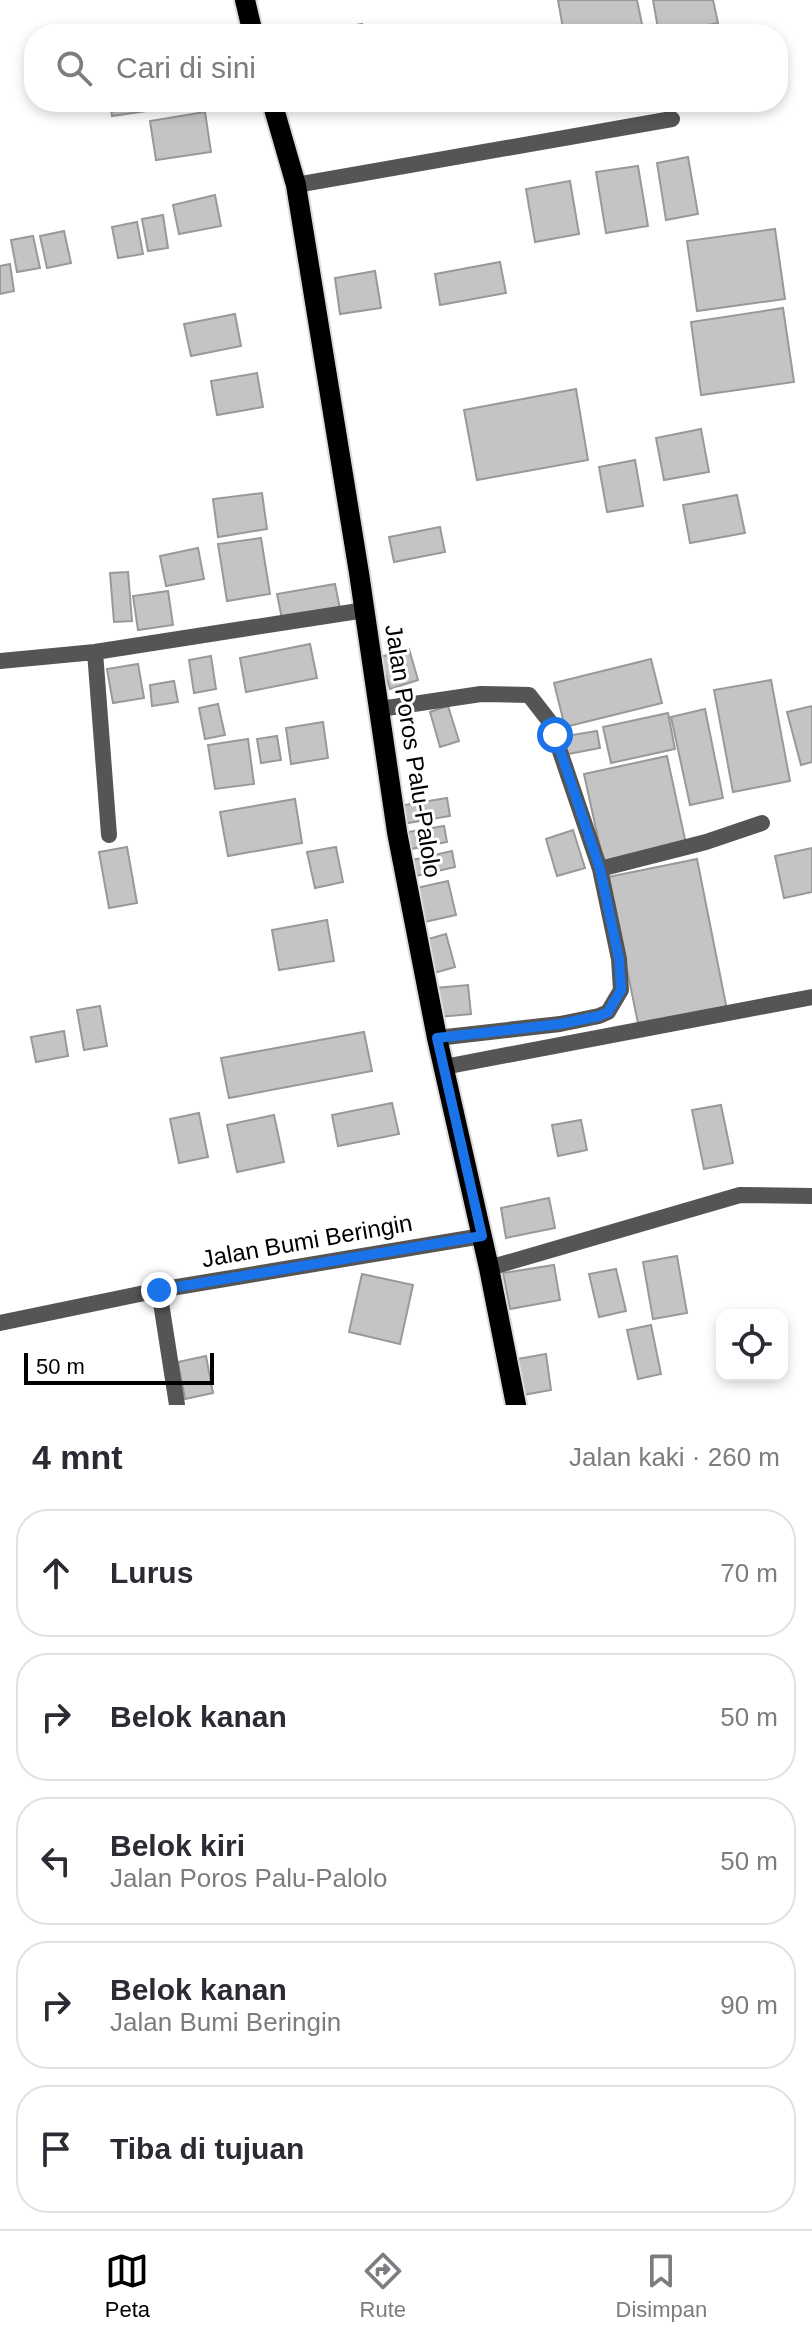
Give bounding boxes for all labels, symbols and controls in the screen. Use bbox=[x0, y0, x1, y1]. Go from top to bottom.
search box bbox=[24, 24, 788, 112]
icon: search bbox=[52, 46, 96, 90]
text: Cari di sini bbox=[116, 51, 256, 84]
street label: Jalan Poros Palu-Palolo bbox=[380, 622, 447, 880]
route start bbox=[537, 717, 573, 753]
street label: Jalan Bumi Beringin bbox=[199, 1209, 414, 1272]
route end bbox=[141, 1272, 177, 1308]
map controls bbox=[716, 1309, 788, 1381]
button: locate bbox=[716, 1309, 788, 1381]
scale bar bbox=[24, 1349, 214, 1385]
text: 50 m bbox=[36, 1354, 85, 1379]
text: 4 mnt bbox=[32, 1438, 123, 1476]
text: Jalan kaki · 260 m bbox=[569, 1442, 780, 1472]
icon: ahead bbox=[34, 1551, 78, 1595]
text: Lurus bbox=[110, 1556, 193, 1589]
text: 70 m bbox=[720, 1558, 778, 1588]
icon: right bbox=[34, 1695, 78, 1739]
text: Belok kanan bbox=[110, 1700, 287, 1733]
text: 50 m bbox=[720, 1702, 778, 1732]
text: Belok kiri bbox=[110, 1829, 245, 1862]
icon: left bbox=[34, 1839, 78, 1883]
text: 50 m bbox=[720, 1846, 778, 1876]
text: Jalan Poros Palu-Palolo bbox=[110, 1863, 388, 1893]
text: Belok kanan bbox=[110, 1973, 287, 2006]
icon: right bbox=[34, 1983, 78, 2027]
text: 90 m bbox=[720, 1990, 778, 2020]
text: Jalan Bumi Beringin bbox=[110, 2007, 341, 2037]
icon: arrive bbox=[34, 2127, 78, 2171]
text: Tiba di tujuan bbox=[110, 2132, 304, 2165]
tab: Peta bbox=[105, 2249, 150, 2323]
tab: Rute bbox=[360, 2249, 406, 2323]
tab: Disimpan bbox=[616, 2249, 707, 2323]

